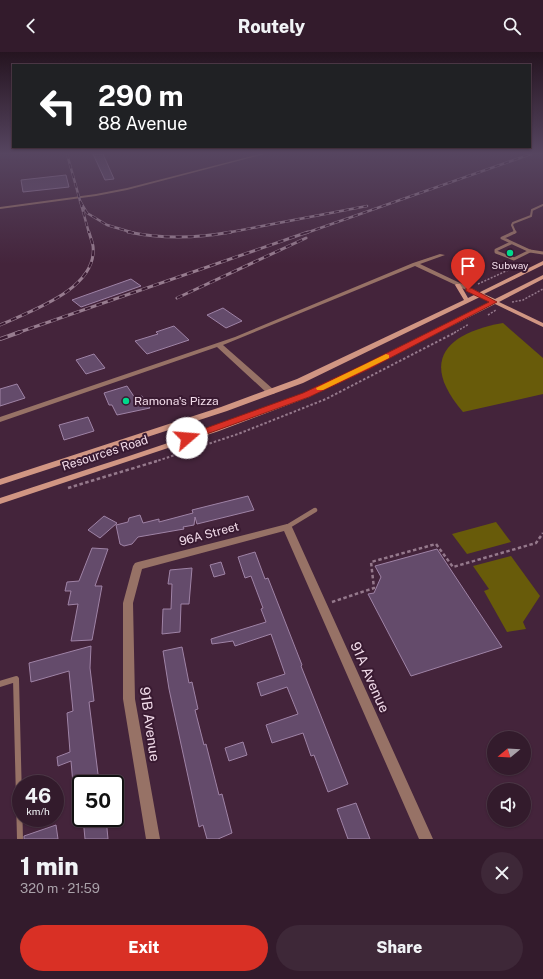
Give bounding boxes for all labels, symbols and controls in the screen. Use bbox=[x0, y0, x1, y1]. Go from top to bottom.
icon: back bbox=[20, 15, 42, 37]
icon: search bbox=[501, 15, 523, 37]
text: Routely bbox=[238, 16, 305, 37]
text: 290 m bbox=[98, 79, 184, 112]
icon: left bbox=[32, 80, 84, 132]
text: 88 Avenue bbox=[98, 113, 187, 134]
marker: Subway bbox=[505, 248, 515, 258]
pin bbox=[451, 249, 485, 290]
icon: arrive bbox=[457, 255, 479, 277]
place label: Subway bbox=[492, 259, 529, 271]
place label: Ramona's Pizza bbox=[134, 394, 219, 408]
marker: Ramona's Pizza bbox=[121, 396, 131, 406]
position arrow bbox=[166, 417, 208, 459]
street label: Resources Road bbox=[60, 432, 150, 474]
street label: 96A Street bbox=[178, 519, 241, 549]
street label: 91A Avenue bbox=[347, 639, 393, 715]
street label: 91B Avenue bbox=[137, 686, 163, 762]
north arrow bbox=[487, 731, 531, 775]
map controls bbox=[487, 731, 531, 827]
speed limit sign: 50 bbox=[72, 775, 124, 827]
button: sound bbox=[487, 783, 531, 827]
text: 46 bbox=[25, 784, 51, 808]
text: km/h bbox=[26, 805, 50, 817]
text: 1 min bbox=[20, 852, 79, 880]
button: close bbox=[481, 852, 523, 894]
text: 320 m · 21:59 bbox=[20, 881, 100, 896]
button: Exit bbox=[20, 925, 268, 971]
button: Share bbox=[276, 925, 523, 971]

